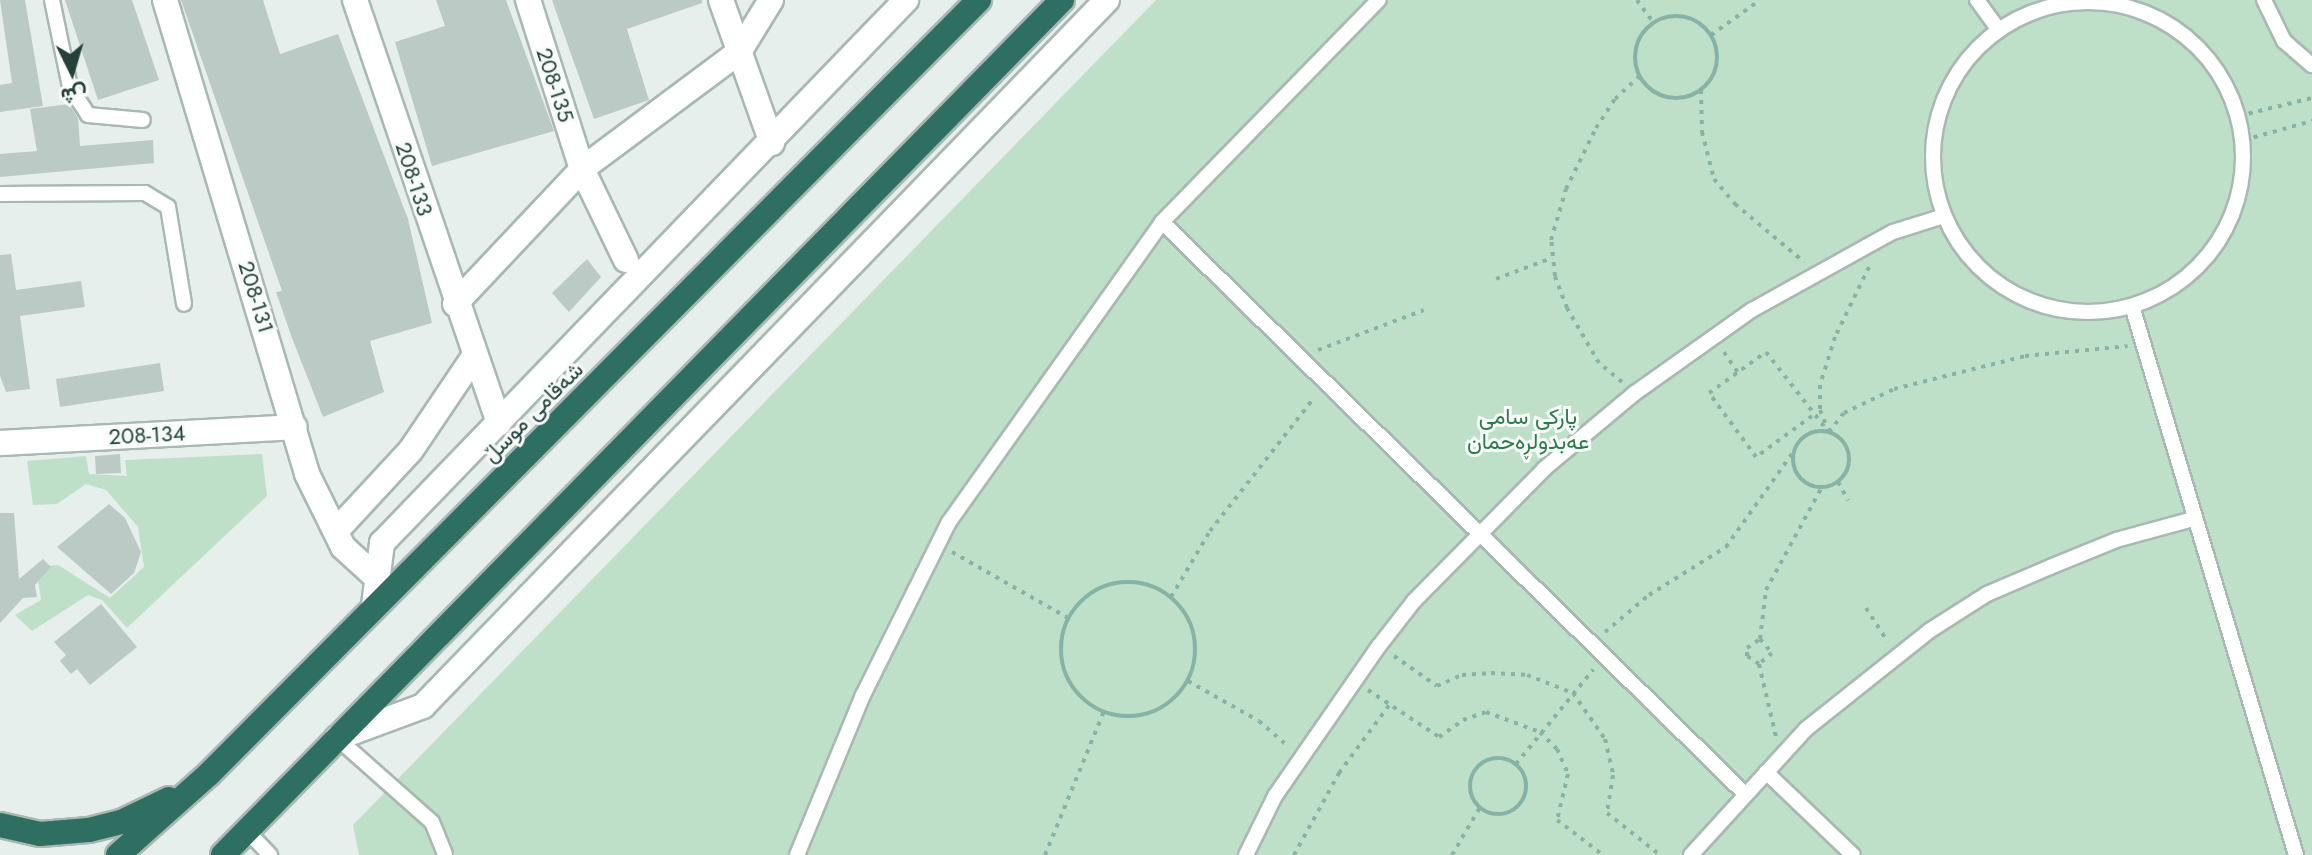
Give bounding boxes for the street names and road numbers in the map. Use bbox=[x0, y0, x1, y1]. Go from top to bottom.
street label: 208-135 bbox=[531, 44, 579, 126]
street label: 208-133 bbox=[390, 139, 438, 219]
street label: 208-131 bbox=[233, 258, 279, 336]
street label: شەقامی موسڵ bbox=[477, 356, 589, 468]
street label: 208-134 bbox=[108, 420, 186, 450]

